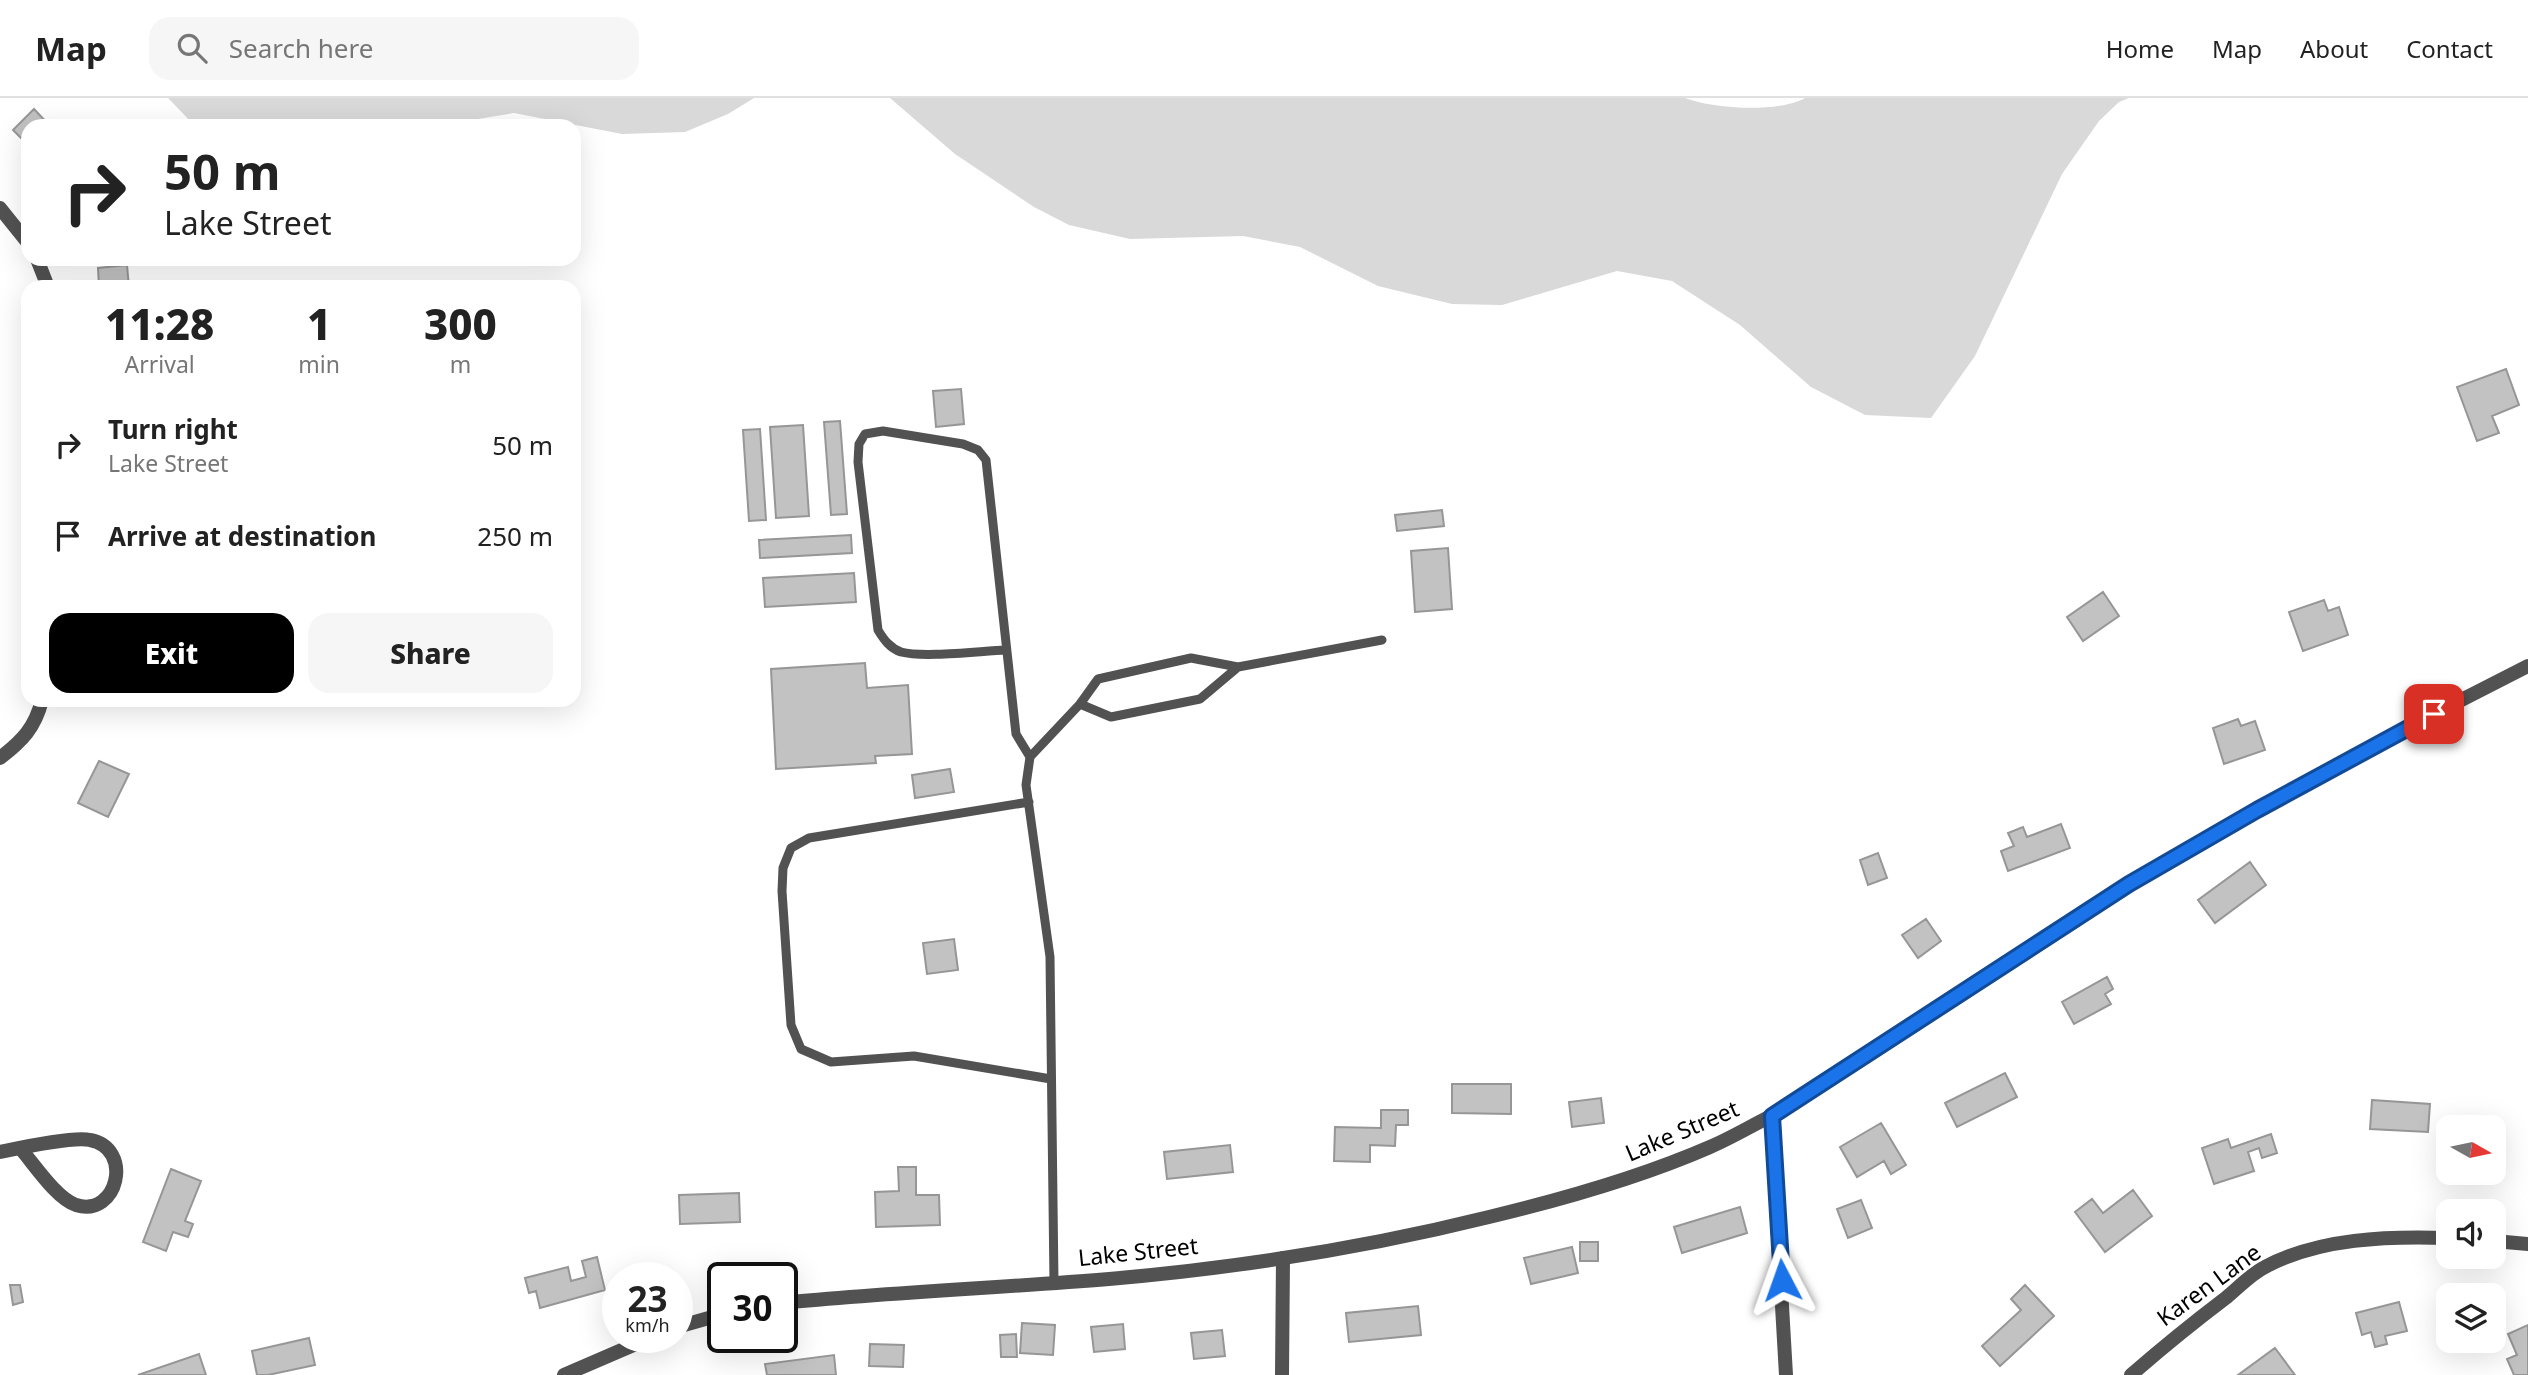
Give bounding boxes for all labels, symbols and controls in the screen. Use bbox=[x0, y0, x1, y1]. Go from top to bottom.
search box bbox=[149, 17, 639, 80]
text: Map bbox=[35, 26, 107, 71]
icon: search bbox=[173, 29, 211, 67]
text: Search here bbox=[229, 30, 373, 66]
text: Home bbox=[2106, 32, 2174, 65]
text: Map bbox=[2212, 32, 2262, 65]
text: About bbox=[2300, 32, 2368, 65]
text: Contact bbox=[2406, 32, 2493, 65]
text: 50 m bbox=[164, 138, 281, 204]
icon: right bbox=[49, 147, 140, 238]
text: Lake Street bbox=[164, 201, 332, 244]
text: 11:28 bbox=[105, 295, 214, 352]
text: 1 bbox=[307, 295, 331, 352]
text: 300 bbox=[424, 295, 497, 352]
text: Arrival bbox=[125, 348, 195, 380]
text: min bbox=[298, 348, 340, 380]
text: m bbox=[450, 348, 471, 380]
text: Turn right bbox=[108, 411, 238, 447]
icon: right bbox=[49, 426, 87, 464]
text: 50 m bbox=[492, 427, 553, 463]
text: Lake Street bbox=[108, 447, 228, 479]
icon: arrive bbox=[49, 517, 87, 555]
text: Arrive at destination bbox=[108, 518, 377, 554]
text: 250 m bbox=[477, 518, 553, 554]
button: Exit bbox=[49, 613, 294, 693]
button: Share bbox=[308, 613, 553, 693]
pin bbox=[2404, 684, 2464, 744]
icon: arrive bbox=[2415, 695, 2453, 733]
street label: Lake Street bbox=[1620, 1092, 1743, 1168]
north arrow bbox=[2436, 1115, 2506, 1185]
map controls bbox=[2436, 1115, 2506, 1353]
button: sound bbox=[2436, 1199, 2506, 1269]
street label: Lake Street bbox=[1076, 1229, 1199, 1273]
street label: Karen Lane bbox=[2150, 1236, 2267, 1333]
position arrow bbox=[1745, 1243, 1819, 1317]
speed limit sign: 30 bbox=[707, 1262, 798, 1353]
text: 23 bbox=[627, 1275, 668, 1322]
button: layers bbox=[2436, 1283, 2506, 1353]
text: km/h bbox=[625, 1313, 670, 1337]

